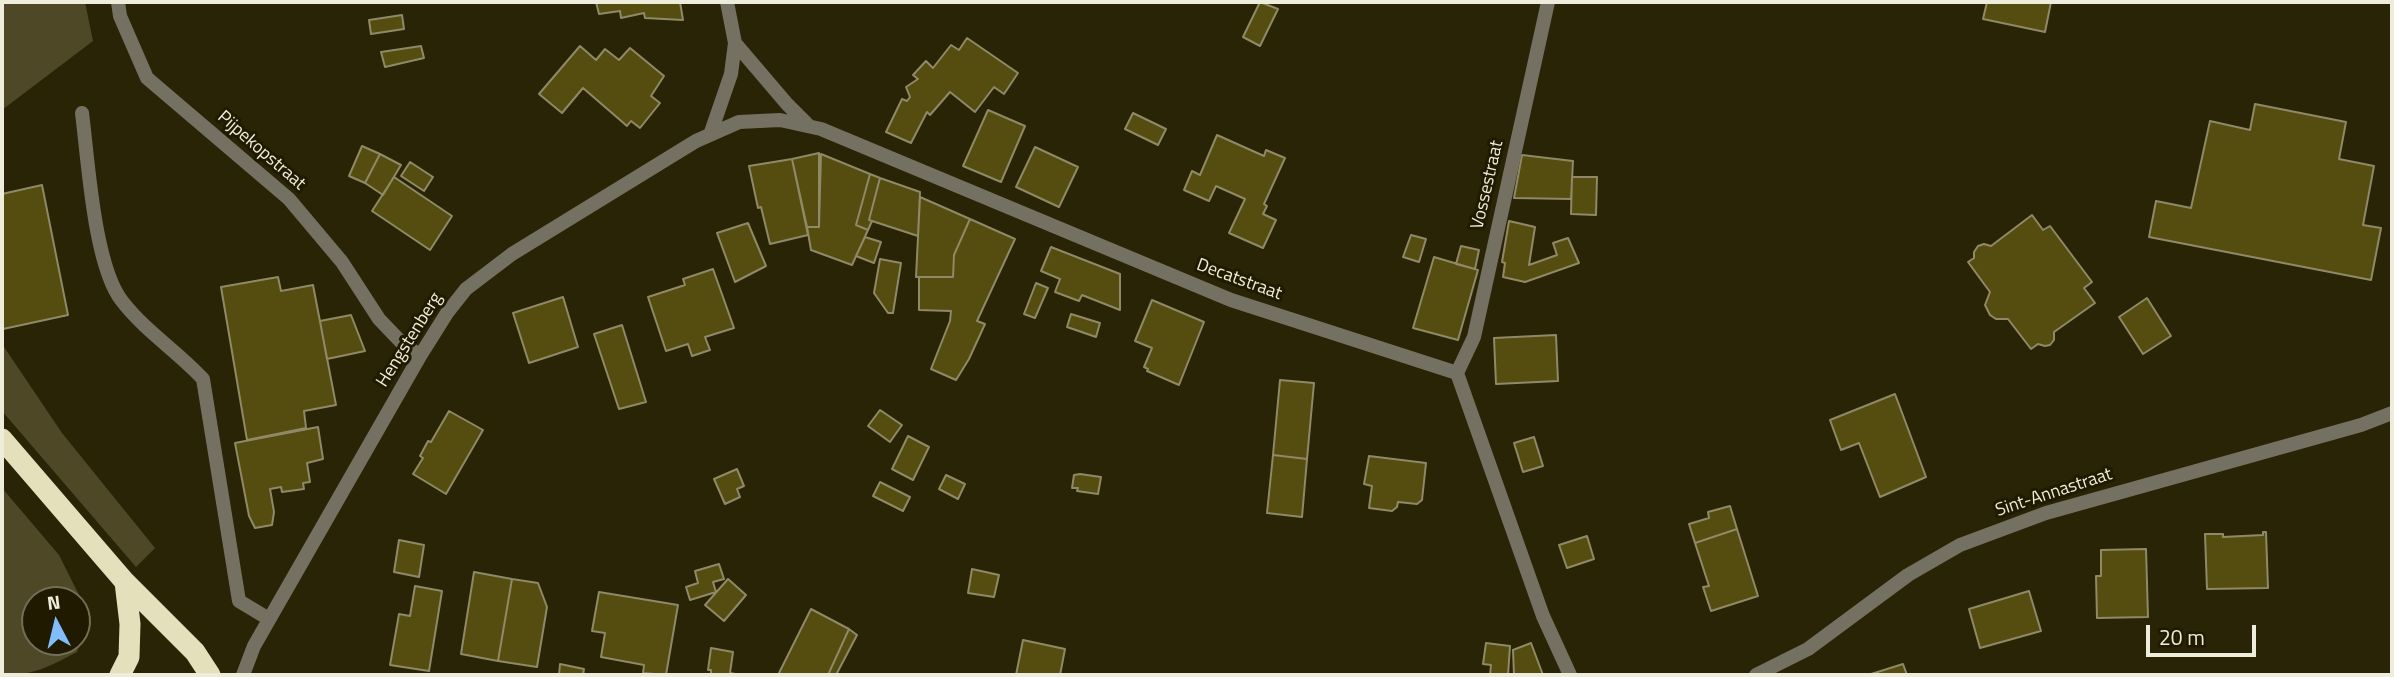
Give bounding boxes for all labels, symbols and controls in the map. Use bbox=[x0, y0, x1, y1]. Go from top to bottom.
street label: Pijpekopstraat bbox=[212, 107, 310, 195]
street label: Vossestraat bbox=[1467, 138, 1509, 232]
street label: Decatstraat bbox=[1193, 255, 1285, 305]
street label: Hengstenberg bbox=[372, 289, 448, 391]
street label: Sint-Annastraat bbox=[1993, 464, 2115, 522]
north arrow bbox=[21, 586, 91, 656]
text: N bbox=[45, 586, 62, 617]
scale bar bbox=[2149, 610, 2259, 654]
text: 20 m bbox=[2159, 621, 2205, 653]

